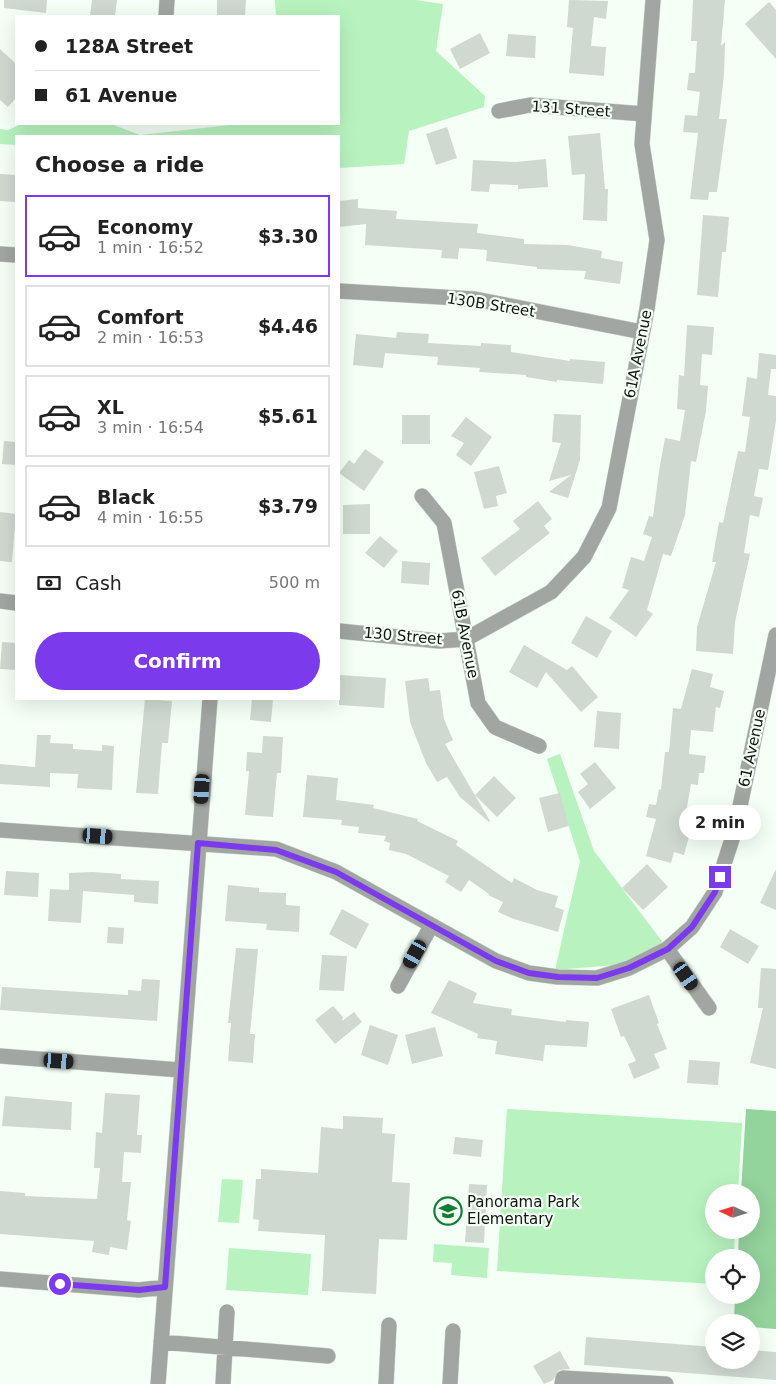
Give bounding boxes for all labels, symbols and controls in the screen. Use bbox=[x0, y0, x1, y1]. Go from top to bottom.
text: 128A Street bbox=[65, 35, 193, 57]
text: 61 Avenue bbox=[65, 84, 177, 106]
street label: 131 Street bbox=[531, 97, 611, 121]
text: Choose a ride bbox=[35, 152, 204, 177]
icon: car bbox=[37, 214, 82, 259]
text: Economy bbox=[97, 216, 193, 238]
text: $3.30 bbox=[258, 225, 318, 247]
text: 1 min · 16:52 bbox=[97, 238, 204, 257]
street label: 130B Street bbox=[446, 289, 537, 321]
icon: car bbox=[37, 304, 82, 349]
text: Comfort bbox=[97, 306, 184, 328]
street label: 61A Avenue bbox=[621, 308, 655, 400]
text: $4.46 bbox=[258, 315, 318, 337]
text: 2 min · 16:53 bbox=[97, 328, 204, 347]
icon: car bbox=[37, 394, 82, 439]
text: XL bbox=[97, 396, 124, 418]
text: $5.61 bbox=[258, 405, 318, 427]
text: 3 min · 16:54 bbox=[97, 418, 204, 437]
icon: car bbox=[37, 484, 82, 529]
text: Black bbox=[97, 486, 155, 508]
text: $3.79 bbox=[258, 495, 318, 517]
text: 4 min · 16:55 bbox=[97, 508, 204, 527]
icon: cash bbox=[35, 569, 63, 597]
text: Cash bbox=[75, 572, 122, 594]
text: 500 m bbox=[269, 573, 320, 592]
street label: 61B Avenue bbox=[448, 588, 482, 680]
street label: 130 Street bbox=[363, 624, 443, 648]
button: Confirm bbox=[35, 632, 320, 690]
street label: 61 Avenue bbox=[735, 707, 769, 789]
car bbox=[193, 774, 210, 804]
callout: 2 min bbox=[679, 804, 761, 840]
text: 2 min bbox=[695, 813, 745, 832]
car bbox=[82, 827, 113, 845]
route end bbox=[709, 866, 731, 888]
car bbox=[401, 937, 428, 971]
car bbox=[671, 959, 700, 993]
car bbox=[43, 1052, 74, 1070]
north arrow bbox=[705, 1184, 760, 1239]
map controls bbox=[705, 1184, 760, 1369]
place label: Panorama Park Elementary bbox=[467, 1193, 580, 1228]
school or university icon: Panorama Park Elementary bbox=[433, 1196, 463, 1226]
button: locate bbox=[705, 1249, 760, 1304]
route start bbox=[49, 1273, 71, 1295]
button: layers bbox=[705, 1314, 760, 1369]

